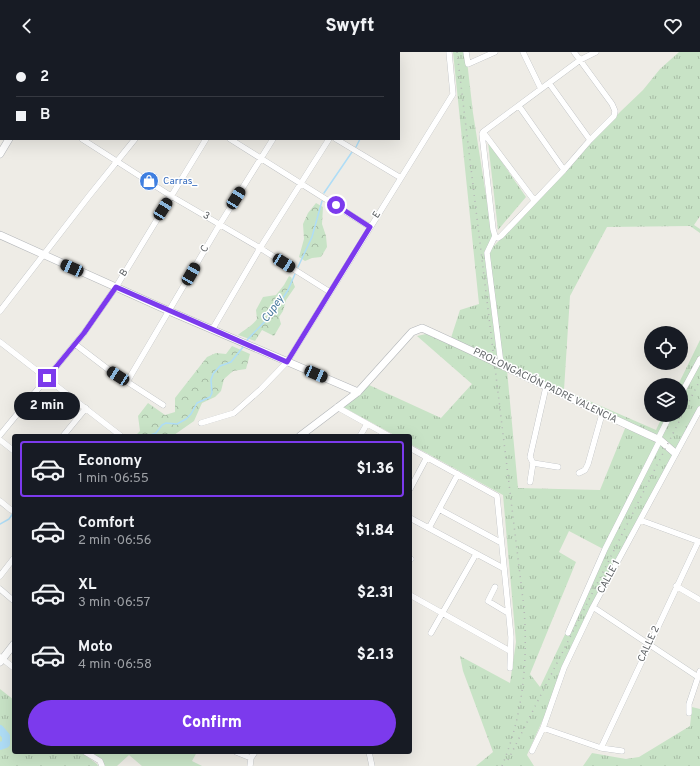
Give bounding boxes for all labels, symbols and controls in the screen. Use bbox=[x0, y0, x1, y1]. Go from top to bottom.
icon: back bbox=[16, 15, 38, 37]
text: Swyft bbox=[326, 15, 374, 38]
icon: heart bbox=[662, 15, 684, 37]
text: 2 bbox=[40, 68, 49, 87]
text: B bbox=[40, 106, 50, 125]
shop icon: Carras_ bbox=[138, 170, 160, 192]
place label: Carras_ bbox=[163, 175, 198, 188]
car bbox=[225, 185, 247, 211]
car bbox=[152, 196, 174, 222]
route start bbox=[327, 196, 345, 214]
street label: 3 bbox=[200, 209, 212, 223]
street label: E bbox=[370, 209, 384, 221]
street label: C bbox=[198, 243, 212, 255]
car bbox=[271, 252, 297, 274]
car bbox=[59, 258, 85, 278]
car bbox=[180, 261, 202, 287]
street label: B bbox=[117, 267, 131, 279]
water label: Cupey bbox=[259, 292, 288, 325]
map controls bbox=[644, 326, 688, 422]
button: locate bbox=[644, 326, 688, 370]
street label: PROLONGACIÓN PADRE VALENCIA bbox=[471, 345, 619, 427]
car bbox=[105, 364, 131, 388]
car bbox=[303, 364, 329, 384]
route end bbox=[38, 369, 56, 387]
button: layers bbox=[644, 378, 688, 422]
callout: 2 min bbox=[14, 392, 80, 420]
text: 2 min bbox=[30, 398, 64, 414]
icon: car bbox=[30, 451, 66, 487]
text: Economy bbox=[78, 452, 142, 471]
text: $1.36 bbox=[357, 460, 394, 479]
text: 1 min · 06:55 bbox=[78, 471, 149, 487]
icon: car bbox=[30, 513, 66, 549]
text: Comfort bbox=[78, 514, 135, 533]
text: $1.84 bbox=[356, 522, 394, 541]
text: 2 min · 06:56 bbox=[78, 533, 152, 549]
street label: CALLE 1 bbox=[595, 558, 623, 596]
icon: car bbox=[30, 575, 66, 611]
text: XL bbox=[78, 576, 96, 595]
text: $2.31 bbox=[357, 584, 394, 603]
text: 3 min · 06:57 bbox=[78, 595, 150, 611]
street label: CALLE 2 bbox=[635, 624, 663, 664]
icon: car bbox=[30, 637, 66, 673]
text: Moto bbox=[78, 638, 113, 657]
text: $2.13 bbox=[357, 646, 394, 665]
text: 4 min · 06:58 bbox=[78, 657, 152, 673]
button: Confirm bbox=[28, 700, 396, 746]

